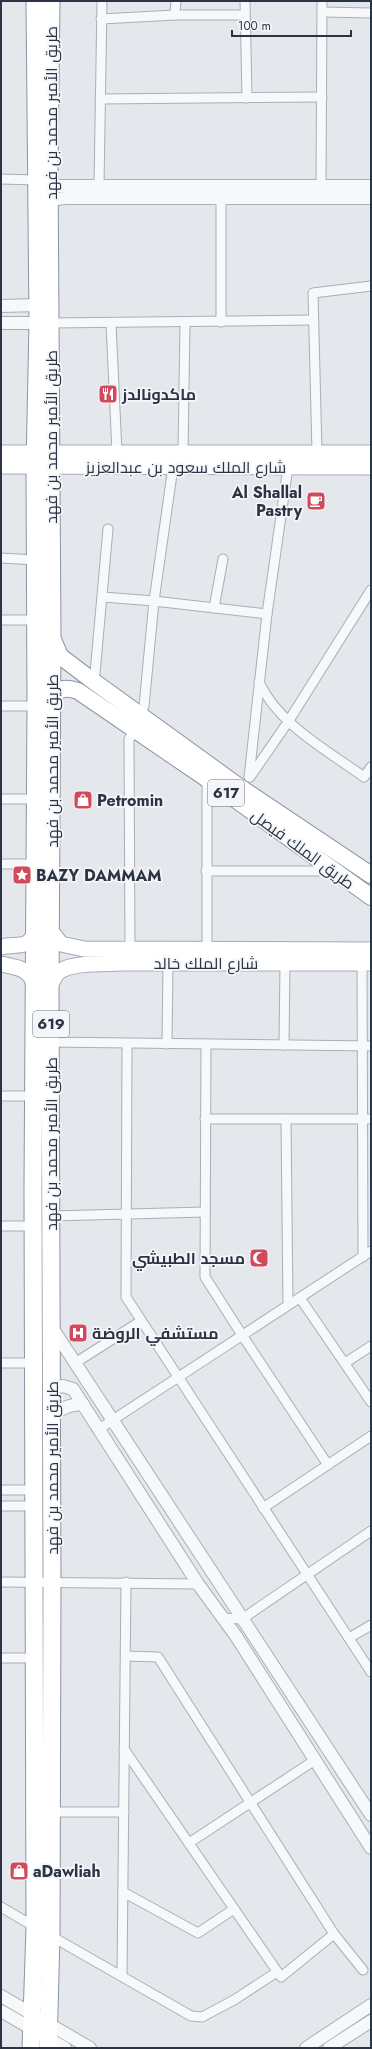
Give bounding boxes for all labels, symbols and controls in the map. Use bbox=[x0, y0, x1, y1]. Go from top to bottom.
scale bar bbox=[232, 12, 351, 38]
text: 100 m bbox=[238, 17, 271, 35]
street label: طريق الأمير محمد بن فهد bbox=[40, 26, 63, 200]
street label: طريق الأمير محمد بن فهد bbox=[40, 350, 63, 524]
restaurant icon: ماكدونالدز bbox=[97, 383, 119, 405]
place label: ماكدونالدز bbox=[121, 383, 196, 406]
street label: شارع الملك سعود بن عبدالعزيز bbox=[85, 456, 286, 479]
place label: Al Shallal Pastry bbox=[231, 481, 303, 522]
cafe icon: Al Shallal Pastry bbox=[305, 490, 327, 512]
street label: طريق الأمير محمد بن فهد bbox=[41, 674, 64, 848]
road number: 617 bbox=[208, 780, 244, 806]
shop icon: Petromin bbox=[72, 789, 94, 811]
place label: Petromin bbox=[97, 789, 163, 812]
street label: طريق الملك فيصل bbox=[246, 804, 359, 895]
place icon: BAZY DAMMAM bbox=[11, 864, 33, 886]
place label: BAZY DAMMAM bbox=[36, 864, 161, 887]
street label: شارع الملك خالد bbox=[154, 952, 258, 975]
road number: 619 bbox=[33, 1011, 69, 1037]
street label: طريق الأمير محمد بن فهد bbox=[40, 1057, 63, 1231]
place label: مسجد الطبيشي bbox=[132, 1247, 245, 1271]
mosque icon: مسجد الطبيشي bbox=[248, 1247, 270, 1269]
hospital icon: مستشفي الروضة bbox=[67, 1322, 89, 1344]
place label: مستشفي الروضة bbox=[92, 1322, 219, 1346]
street label: طريق الأمير محمد بن فهد bbox=[41, 1381, 64, 1555]
shop icon: aDawliah bbox=[8, 1860, 30, 1882]
place label: aDawliah bbox=[33, 1860, 101, 1883]

